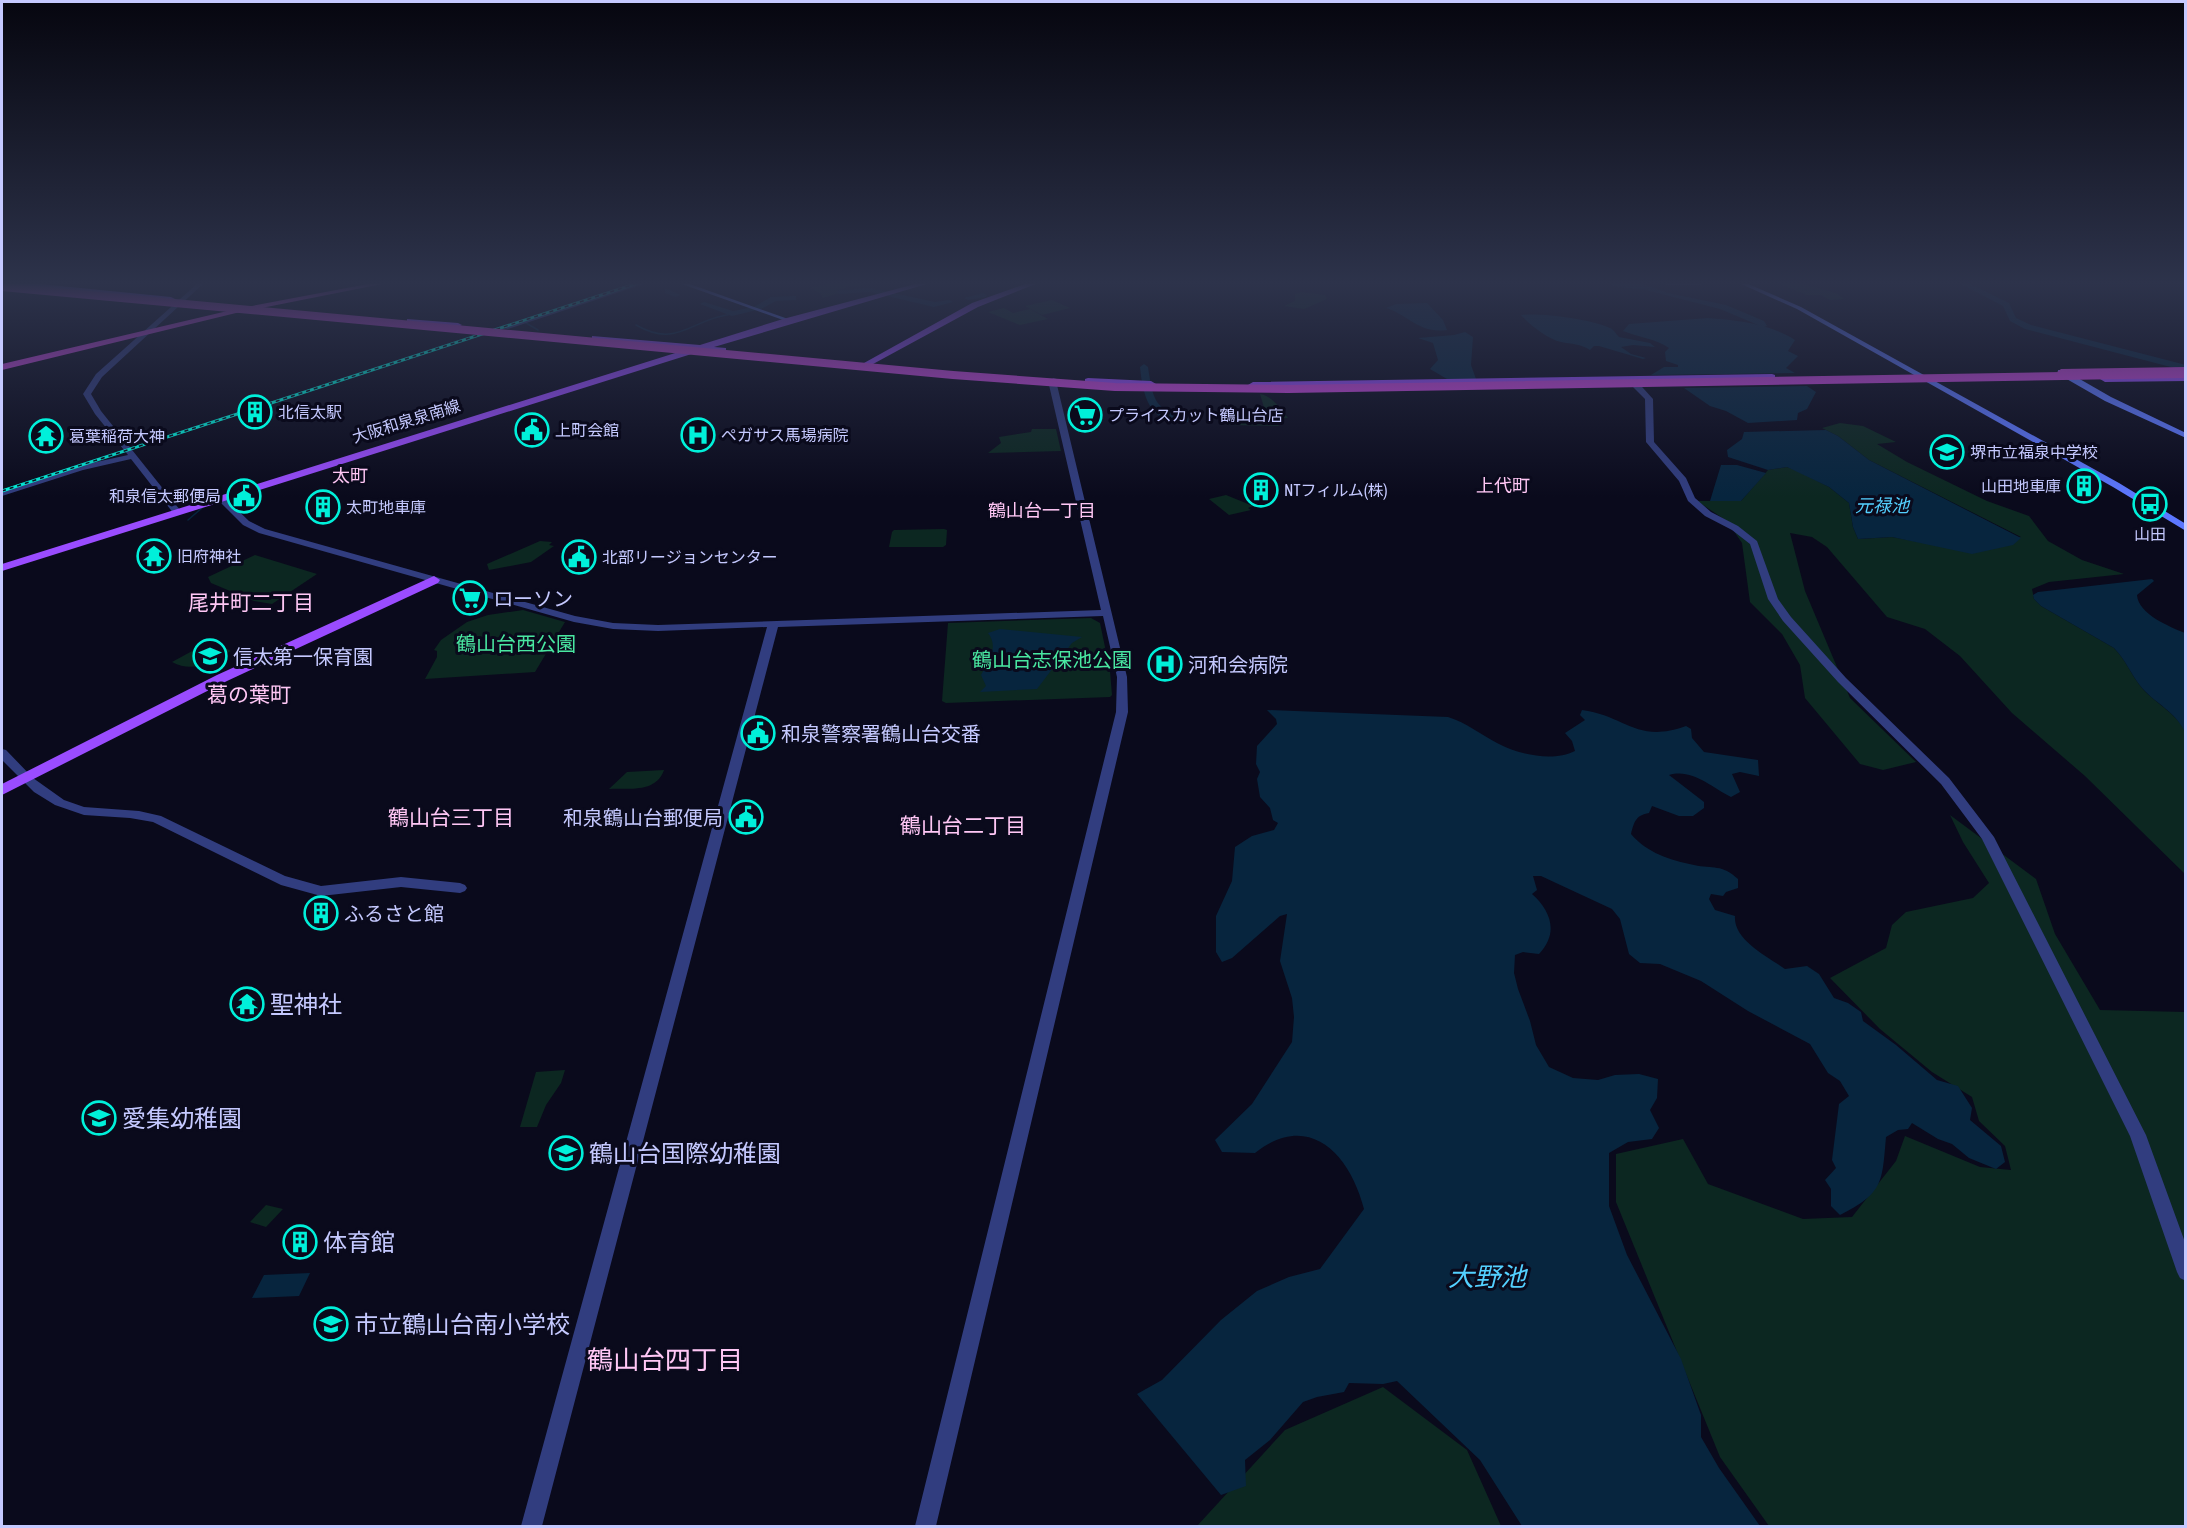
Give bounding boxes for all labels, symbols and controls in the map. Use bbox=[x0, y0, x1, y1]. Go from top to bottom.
building icon: 北信太駅 bbox=[237, 394, 273, 430]
street label: 大阪和泉泉南線 bbox=[350, 396, 462, 446]
supermarket icon: プライスカット鶴山台店 bbox=[1067, 397, 1103, 433]
place label: 北信太駅 bbox=[278, 403, 342, 421]
place label: プライスカット鶴山台店 bbox=[1108, 406, 1284, 424]
public building icon: 上町会館 bbox=[514, 412, 550, 448]
hospital icon: ペガサス馬場病院 bbox=[680, 417, 716, 453]
temple icon: 葛葉稲荷大神 bbox=[28, 418, 64, 454]
place label: 上町会館 bbox=[555, 421, 619, 439]
place label: ペガサス馬場病院 bbox=[721, 426, 849, 444]
place label: 葛葉稲荷大神 bbox=[69, 427, 165, 445]
school or university icon: 堺市立福泉中学校 bbox=[1929, 434, 1965, 470]
place label: 堺市立福泉中学校 bbox=[1970, 443, 2098, 461]
district label: 太町 bbox=[332, 465, 368, 486]
building icon: 山田地車庫 bbox=[2066, 468, 2102, 504]
building icon: NTフィルム(株) bbox=[1243, 472, 1279, 508]
district label: 上代町 bbox=[1476, 475, 1530, 496]
place label: 山田地車庫 bbox=[1981, 477, 2061, 495]
public building icon: 和泉信太郵便局 bbox=[226, 478, 262, 514]
place label: NTフィルム(株) bbox=[1284, 481, 1388, 500]
bus stop icon: 山田 bbox=[2132, 486, 2168, 522]
place label: 和泉信太郵便局 bbox=[109, 487, 221, 505]
building icon: 太町地車庫 bbox=[305, 489, 341, 525]
water label: 元禄池 bbox=[1855, 495, 1911, 516]
place label: 太町地車庫 bbox=[346, 498, 426, 516]
district label: 鶴山台一丁目 bbox=[988, 500, 1096, 521]
place label: 山田 bbox=[2134, 525, 2166, 543]
temple icon: 旧府神社 bbox=[136, 538, 172, 574]
public building icon: 北部リージョンセンター bbox=[561, 539, 597, 575]
place label: 旧府神社 bbox=[177, 547, 241, 565]
place label: 北部リージョンセンター bbox=[602, 548, 778, 566]
supermarket icon: ローソン bbox=[452, 580, 488, 616]
place label: ローソン bbox=[493, 587, 573, 610]
district label: 尾井町二丁目 bbox=[188, 590, 314, 614]
park label: 鶴山台西公園 bbox=[456, 632, 576, 655]
school or university icon: 信太第一保育園 bbox=[192, 638, 228, 674]
place label: 信太第一保育園 bbox=[233, 645, 373, 668]
hospital icon: 河和会病院 bbox=[1147, 646, 1183, 682]
park label: 鶴山台志保池公園 bbox=[972, 648, 1132, 671]
place label: 河和会病院 bbox=[1188, 653, 1288, 676]
district label: 葛の葉町 bbox=[207, 682, 291, 706]
public building icon: 和泉警察署鶴山台交番 bbox=[740, 715, 776, 751]
place label: 和泉警察署鶴山台交番 bbox=[781, 722, 981, 745]
public building icon: 和泉鶴山台郵便局 bbox=[728, 799, 764, 835]
district label: 鶴山台三丁目 bbox=[388, 805, 514, 829]
place label: 和泉鶴山台郵便局 bbox=[563, 806, 723, 829]
district label: 鶴山台二丁目 bbox=[900, 813, 1026, 837]
building icon: ふるさと館 bbox=[303, 895, 339, 931]
place label: ふるさと館 bbox=[344, 902, 444, 925]
temple icon: 聖神社 bbox=[229, 986, 265, 1022]
place label: 聖神社 bbox=[270, 991, 342, 1018]
school or university icon: 愛集幼稚園 bbox=[81, 1100, 117, 1136]
place label: 愛集幼稚園 bbox=[122, 1105, 242, 1132]
school or university icon: 鶴山台国際幼稚園 bbox=[548, 1135, 584, 1171]
place label: 鶴山台国際幼稚園 bbox=[589, 1140, 781, 1167]
building icon: 体育館 bbox=[282, 1224, 318, 1260]
place label: 体育館 bbox=[323, 1229, 395, 1256]
water label: 大野池 bbox=[1448, 1262, 1529, 1292]
school or university icon: 市立鶴山台南小学校 bbox=[313, 1306, 349, 1342]
place label: 市立鶴山台南小学校 bbox=[354, 1311, 570, 1338]
district label: 鶴山台四丁目 bbox=[587, 1345, 743, 1375]

